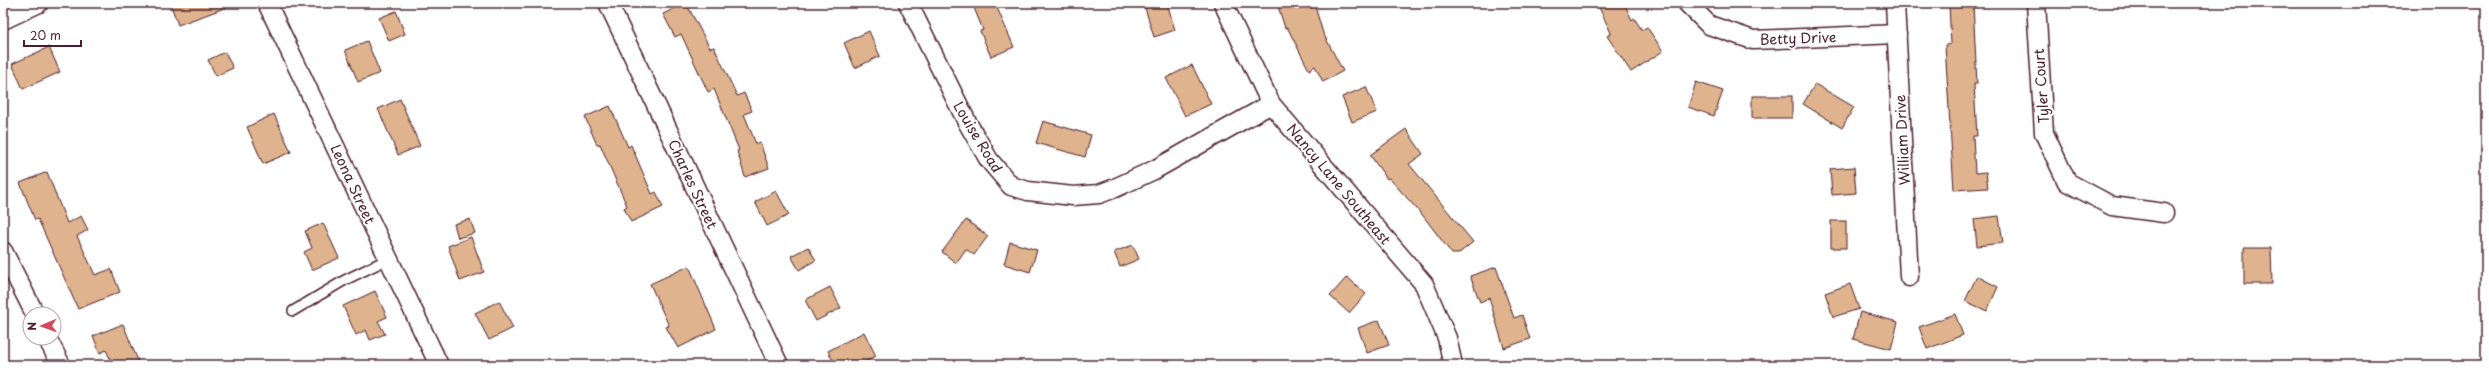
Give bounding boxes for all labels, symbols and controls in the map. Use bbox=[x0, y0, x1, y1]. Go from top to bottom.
scale bar bbox=[24, 22, 81, 48]
text: 20 m bbox=[30, 26, 61, 44]
street label: Betty Drive bbox=[1759, 26, 1837, 50]
street label: Tyler Court bbox=[2028, 48, 2054, 124]
street label: William Drive bbox=[1889, 94, 1915, 186]
street label: Louise Road bbox=[948, 97, 1008, 177]
street label: Nancy Lane Southeast bbox=[1282, 119, 1396, 249]
street label: Charles Street bbox=[663, 136, 723, 232]
street label: Leona Street bbox=[325, 141, 381, 228]
north arrow bbox=[22, 306, 62, 346]
text: N bbox=[23, 321, 40, 331]

